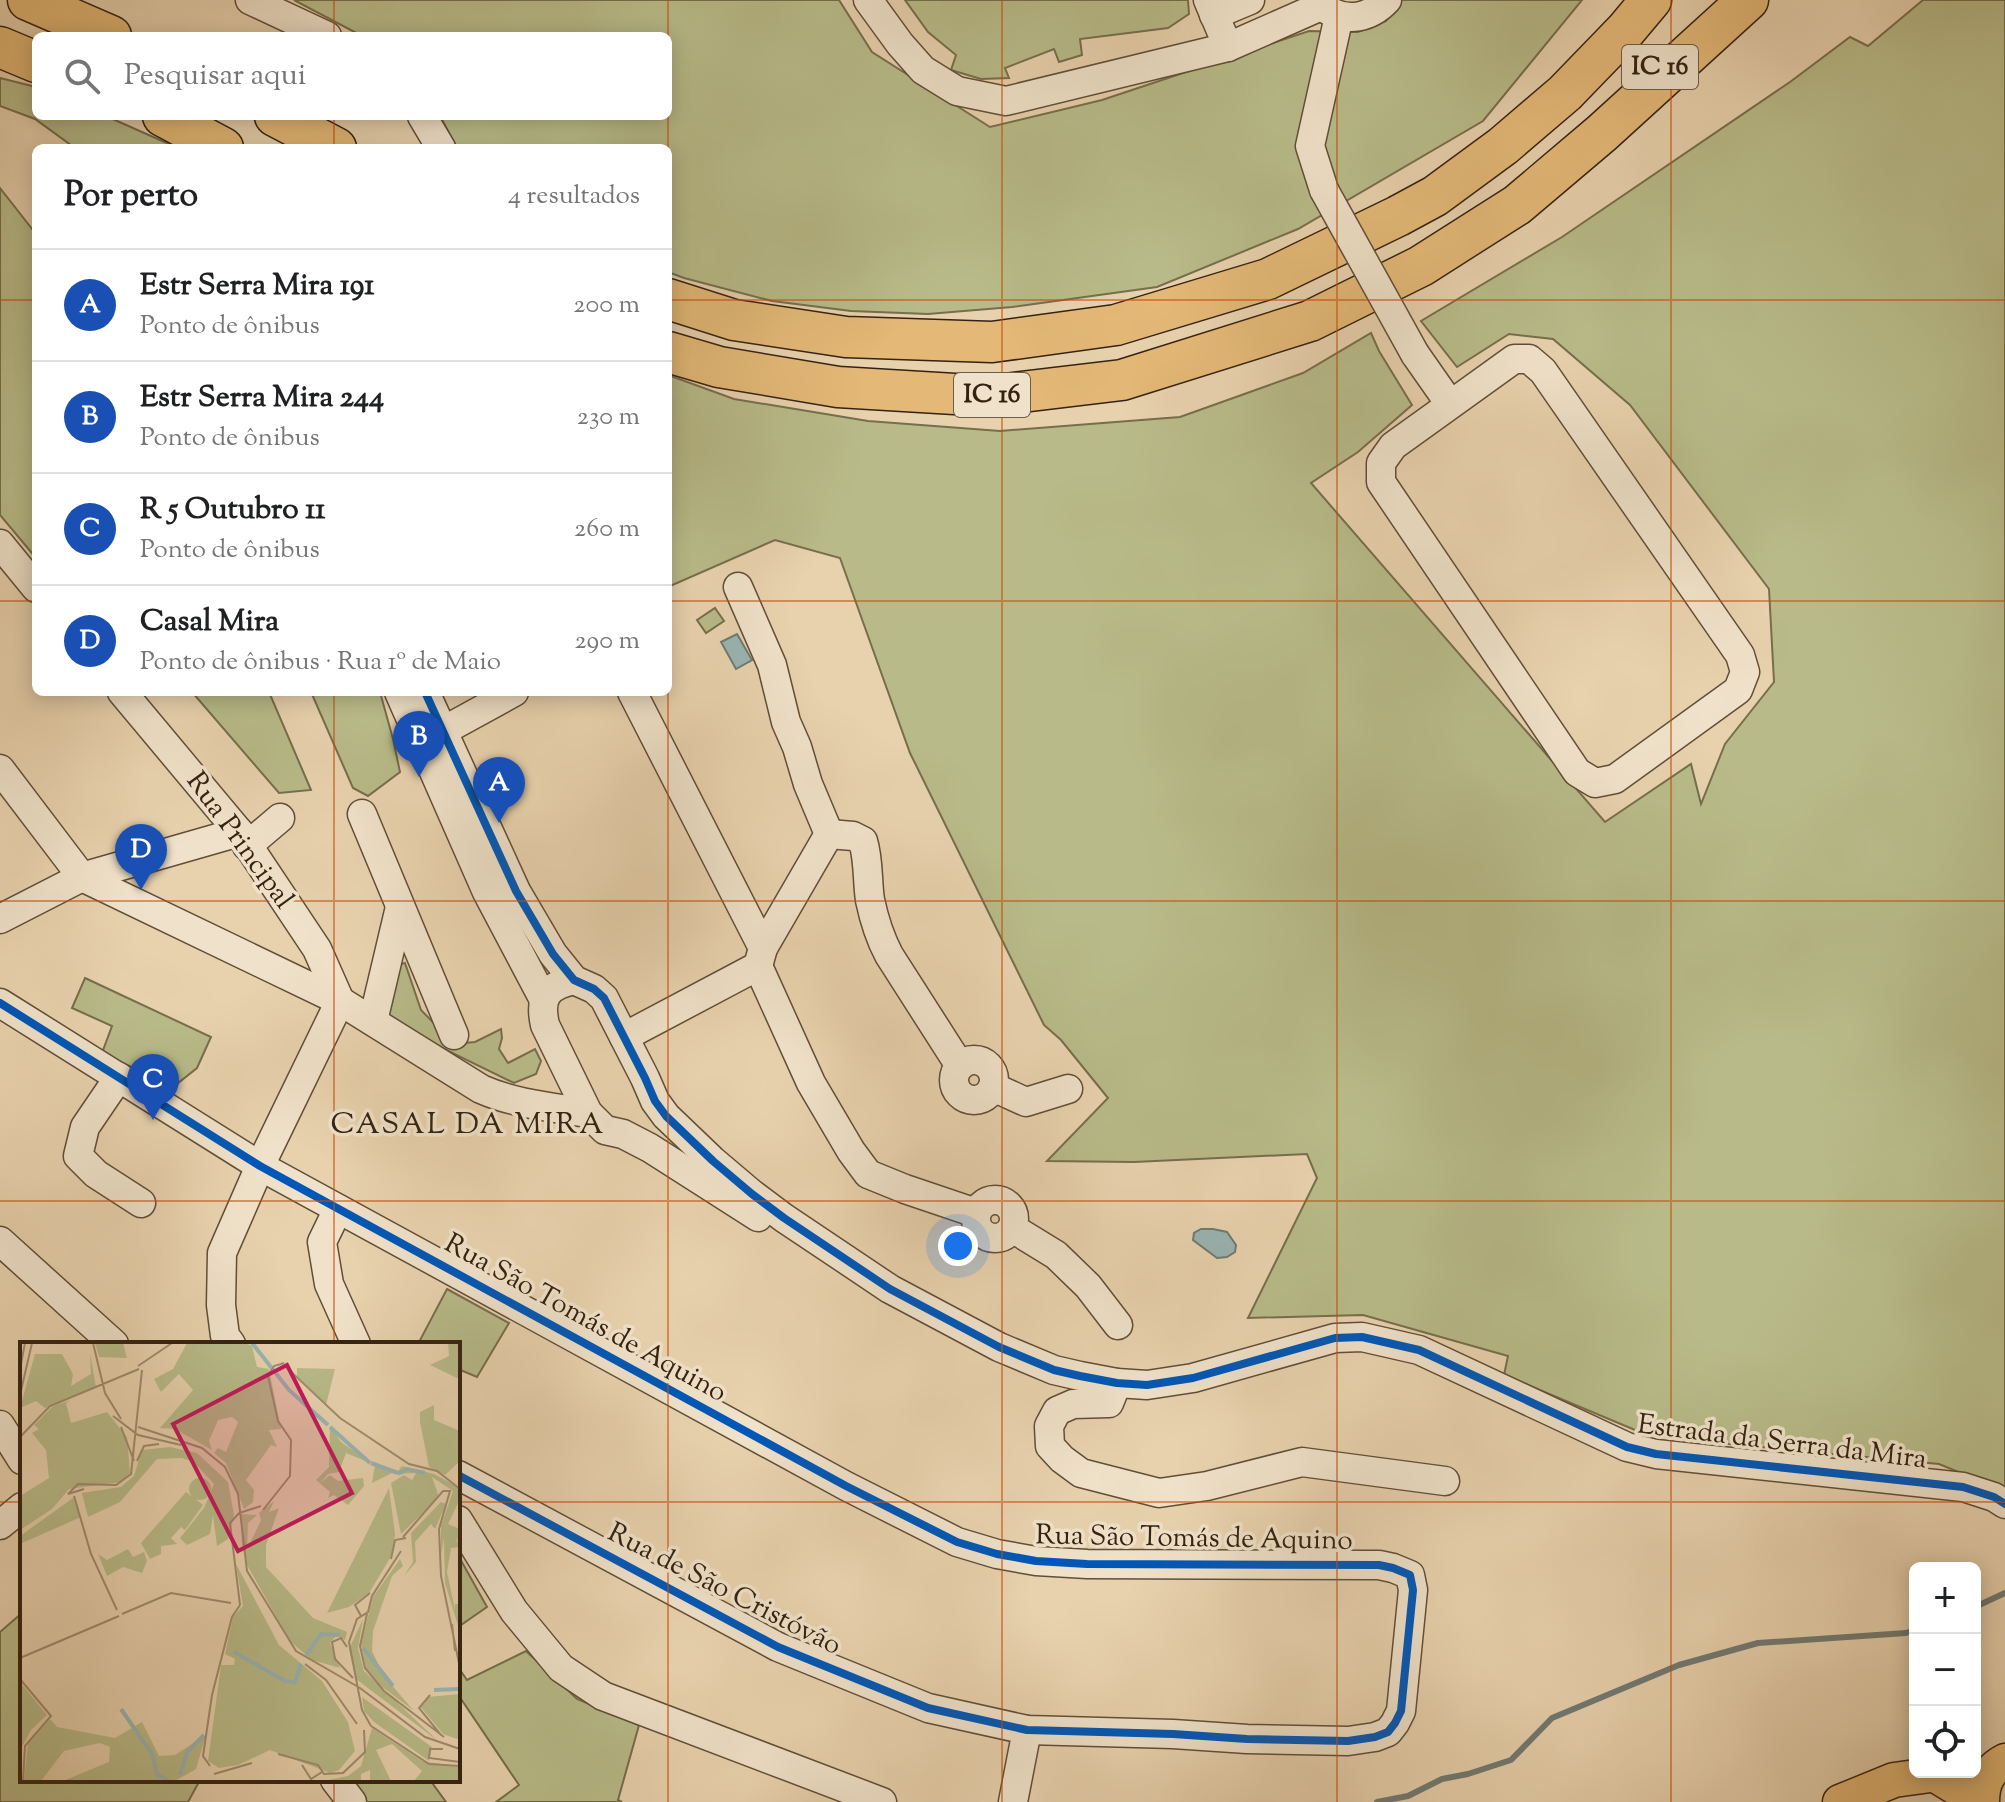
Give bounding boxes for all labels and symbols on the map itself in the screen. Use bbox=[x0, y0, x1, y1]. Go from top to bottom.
road number: IC 16 bbox=[1622, 45, 1698, 89]
road number: IC 16 bbox=[954, 373, 1030, 417]
pin: B bbox=[393, 711, 445, 777]
pin: A bbox=[473, 757, 525, 823]
street label: Rua Principal bbox=[175, 764, 303, 918]
pin: D bbox=[115, 824, 167, 890]
pin: C bbox=[127, 1054, 179, 1120]
district label: CASAL DA MIRA bbox=[331, 1104, 606, 1147]
street label: Rua São Tomás de Aquino bbox=[437, 1225, 733, 1413]
your location bbox=[938, 1226, 978, 1266]
inset map bbox=[20, 1342, 460, 1782]
street label: Estrada da Serra da Mira bbox=[1635, 1405, 1929, 1481]
street label: Rua de São Cristóvão bbox=[600, 1514, 848, 1666]
street label: Rua São Tomás de Aquino bbox=[1035, 1516, 1353, 1562]

